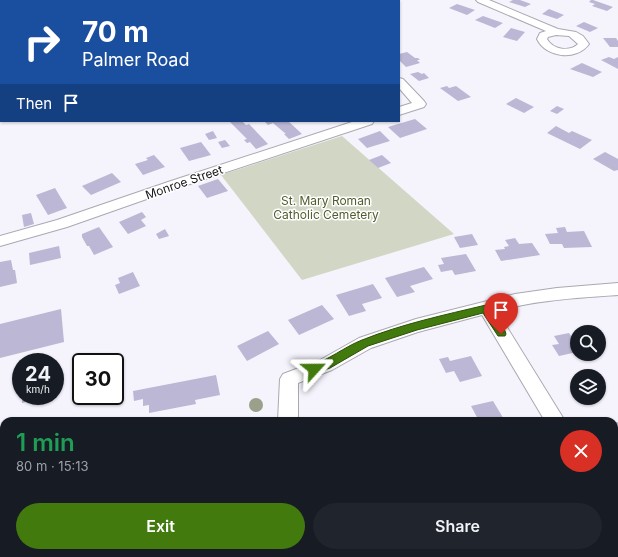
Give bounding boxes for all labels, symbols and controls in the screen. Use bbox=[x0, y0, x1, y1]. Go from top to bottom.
text: 70 m bbox=[82, 15, 149, 49]
icon: right bbox=[16, 16, 68, 68]
text: Palmer Road bbox=[82, 49, 189, 70]
icon: arrive bbox=[60, 92, 82, 114]
text: Then bbox=[16, 94, 52, 113]
street label: Monroe Street bbox=[143, 162, 225, 202]
park label: St. Mary Roman Catholic Cemetery bbox=[273, 193, 379, 222]
pin bbox=[484, 293, 518, 334]
icon: arrive bbox=[490, 299, 512, 321]
map controls bbox=[570, 325, 606, 405]
button: search bbox=[570, 325, 606, 361]
position arrow bbox=[293, 348, 335, 390]
speed limit sign: 30 bbox=[72, 353, 124, 405]
text: 24 bbox=[25, 362, 51, 386]
button: layers bbox=[570, 369, 606, 405]
text: km/h bbox=[26, 383, 50, 395]
text: 1 min bbox=[16, 428, 75, 457]
button: close bbox=[560, 430, 602, 472]
text: 80 m · 15:13 bbox=[16, 458, 89, 474]
button: Exit bbox=[16, 503, 305, 549]
button: Share bbox=[313, 503, 602, 549]

